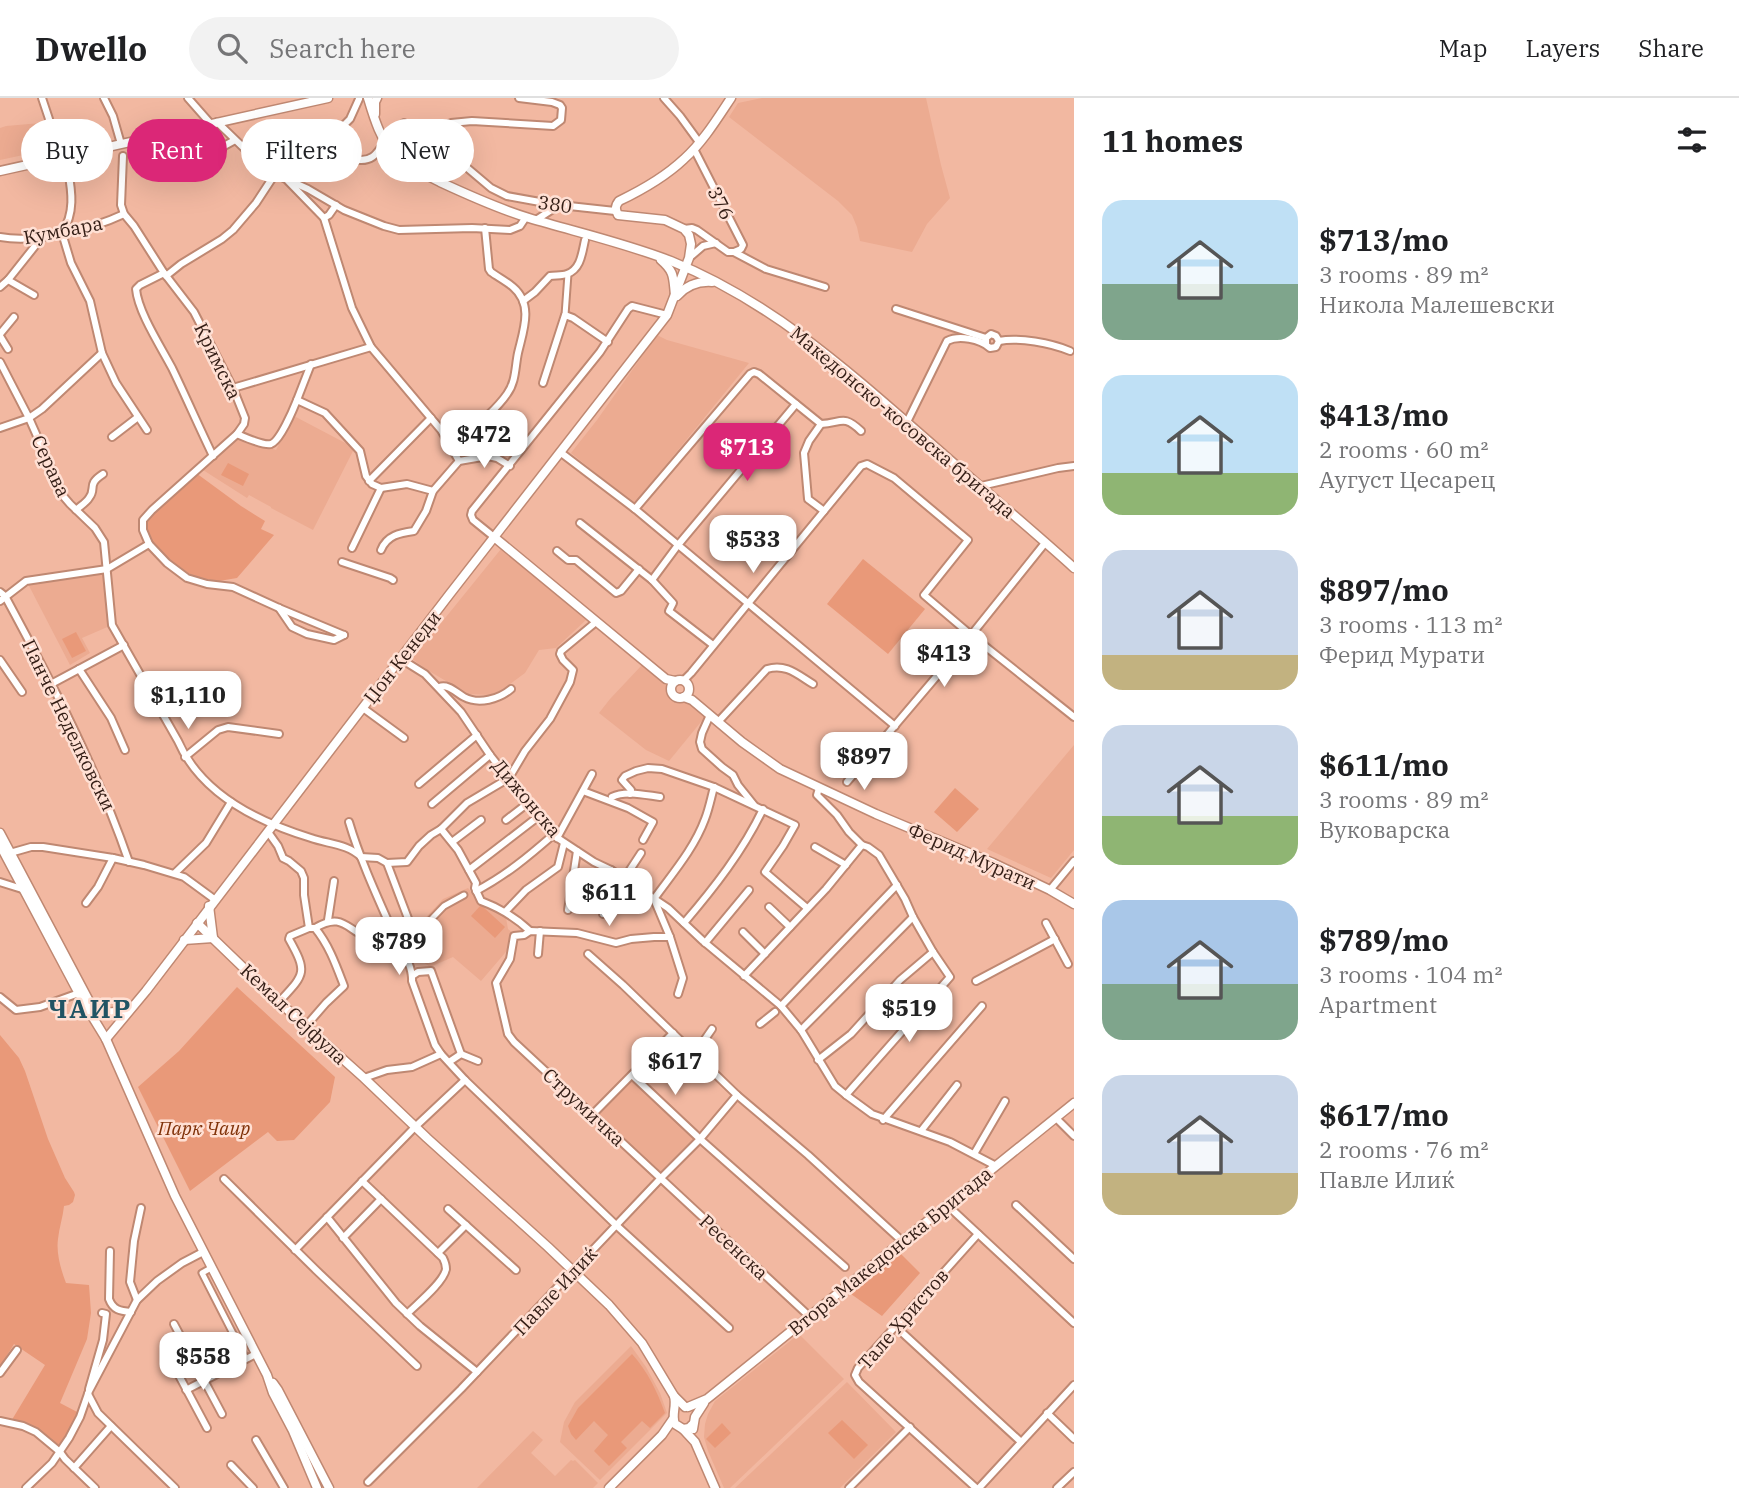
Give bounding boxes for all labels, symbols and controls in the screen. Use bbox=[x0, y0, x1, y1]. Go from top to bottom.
search box bbox=[189, 17, 679, 80]
text: Dwello bbox=[35, 27, 147, 70]
icon: search bbox=[213, 29, 251, 67]
text: Search here bbox=[269, 31, 416, 65]
text: Map bbox=[1439, 32, 1487, 64]
text: Layers bbox=[1525, 32, 1600, 64]
text: Share bbox=[1638, 32, 1704, 64]
chip: Buy bbox=[21, 119, 113, 182]
chip: Rent bbox=[127, 119, 227, 182]
chip: Filters bbox=[241, 119, 362, 182]
chip: New bbox=[376, 119, 474, 182]
text: 11 homes bbox=[1102, 121, 1243, 160]
icon: filters bbox=[1673, 121, 1711, 159]
street label: 376 bbox=[703, 182, 739, 224]
street label: 380 bbox=[536, 190, 574, 218]
street label: Кумбара bbox=[21, 211, 105, 249]
text: $713/mo bbox=[1319, 220, 1449, 259]
icon: home bbox=[1158, 228, 1242, 312]
text: 3 rooms · 89 m² bbox=[1319, 259, 1489, 289]
text: Никола Малешевски bbox=[1319, 289, 1555, 319]
street label: Кримска bbox=[189, 319, 247, 403]
street label: Македонско-косовска бригада bbox=[786, 321, 1020, 523]
text: $413/mo bbox=[1319, 395, 1449, 434]
icon: home bbox=[1158, 403, 1242, 487]
pin: $472 bbox=[443, 410, 525, 470]
text: $472 bbox=[456, 418, 512, 448]
pin: $713 bbox=[706, 424, 788, 483]
street label: Серава bbox=[26, 431, 76, 501]
text: $713 bbox=[719, 431, 775, 461]
text: 2 rooms · 60 m² bbox=[1319, 434, 1489, 464]
text: Аугуст Цесарец bbox=[1319, 464, 1495, 494]
pin: $533 bbox=[712, 516, 794, 575]
text: $533 bbox=[725, 523, 781, 553]
text: $897/mo bbox=[1319, 570, 1449, 609]
icon: home bbox=[1158, 578, 1242, 662]
street label: Џон Кенеди bbox=[358, 606, 446, 708]
text: 3 rooms · 113 m² bbox=[1319, 609, 1502, 639]
pin: $413 bbox=[903, 630, 985, 689]
street label: Панче Неделковски bbox=[17, 635, 121, 815]
text: $413 bbox=[916, 637, 972, 667]
text: Ферид Мурати bbox=[1319, 639, 1485, 669]
pin: $1,110 bbox=[131, 672, 245, 731]
text: $1,110 bbox=[150, 679, 226, 709]
pin: $897 bbox=[823, 732, 905, 792]
text: $897 bbox=[836, 740, 892, 770]
text: $611/mo bbox=[1319, 745, 1449, 784]
icon: home bbox=[1158, 753, 1242, 837]
street label: Дижонска bbox=[487, 754, 567, 842]
text: 3 rooms · 89 m² bbox=[1319, 784, 1489, 814]
text: Вуковарска bbox=[1319, 814, 1450, 844]
street label: Ферид Мурати bbox=[904, 817, 1040, 895]
pin: $611 bbox=[568, 868, 650, 928]
text: $611 bbox=[581, 876, 637, 906]
pin: $789 bbox=[358, 918, 440, 977]
text: $789/mo bbox=[1319, 920, 1449, 959]
text: $789 bbox=[371, 925, 427, 955]
icon: home bbox=[1158, 928, 1242, 1012]
street label: Кемал Сејфула bbox=[236, 958, 352, 1070]
text: 3 rooms · 104 m² bbox=[1319, 959, 1502, 989]
pin: $519 bbox=[868, 984, 950, 1044]
text: Apartment bbox=[1319, 989, 1437, 1019]
district label: ЧАИР bbox=[48, 991, 132, 1025]
text: $519 bbox=[881, 992, 937, 1022]
pin: $617 bbox=[634, 1038, 716, 1097]
text: $617 bbox=[647, 1045, 703, 1075]
street label: Струмичка bbox=[538, 1063, 630, 1151]
text: $617/mo bbox=[1319, 1095, 1449, 1134]
icon: home bbox=[1158, 1103, 1242, 1187]
park label: Парк Чаир bbox=[157, 1116, 250, 1140]
text: 2 rooms · 76 m² bbox=[1319, 1134, 1489, 1164]
street label: Втора Македонска Бригада bbox=[783, 1161, 997, 1341]
text: Павле Илиќ bbox=[1319, 1164, 1455, 1194]
street label: Ресенска bbox=[695, 1209, 773, 1285]
street label: Павле Илиќ bbox=[508, 1242, 602, 1340]
street label: Тале Христов bbox=[853, 1264, 953, 1374]
pin: $558 bbox=[162, 1332, 244, 1392]
text: $558 bbox=[175, 1340, 231, 1370]

